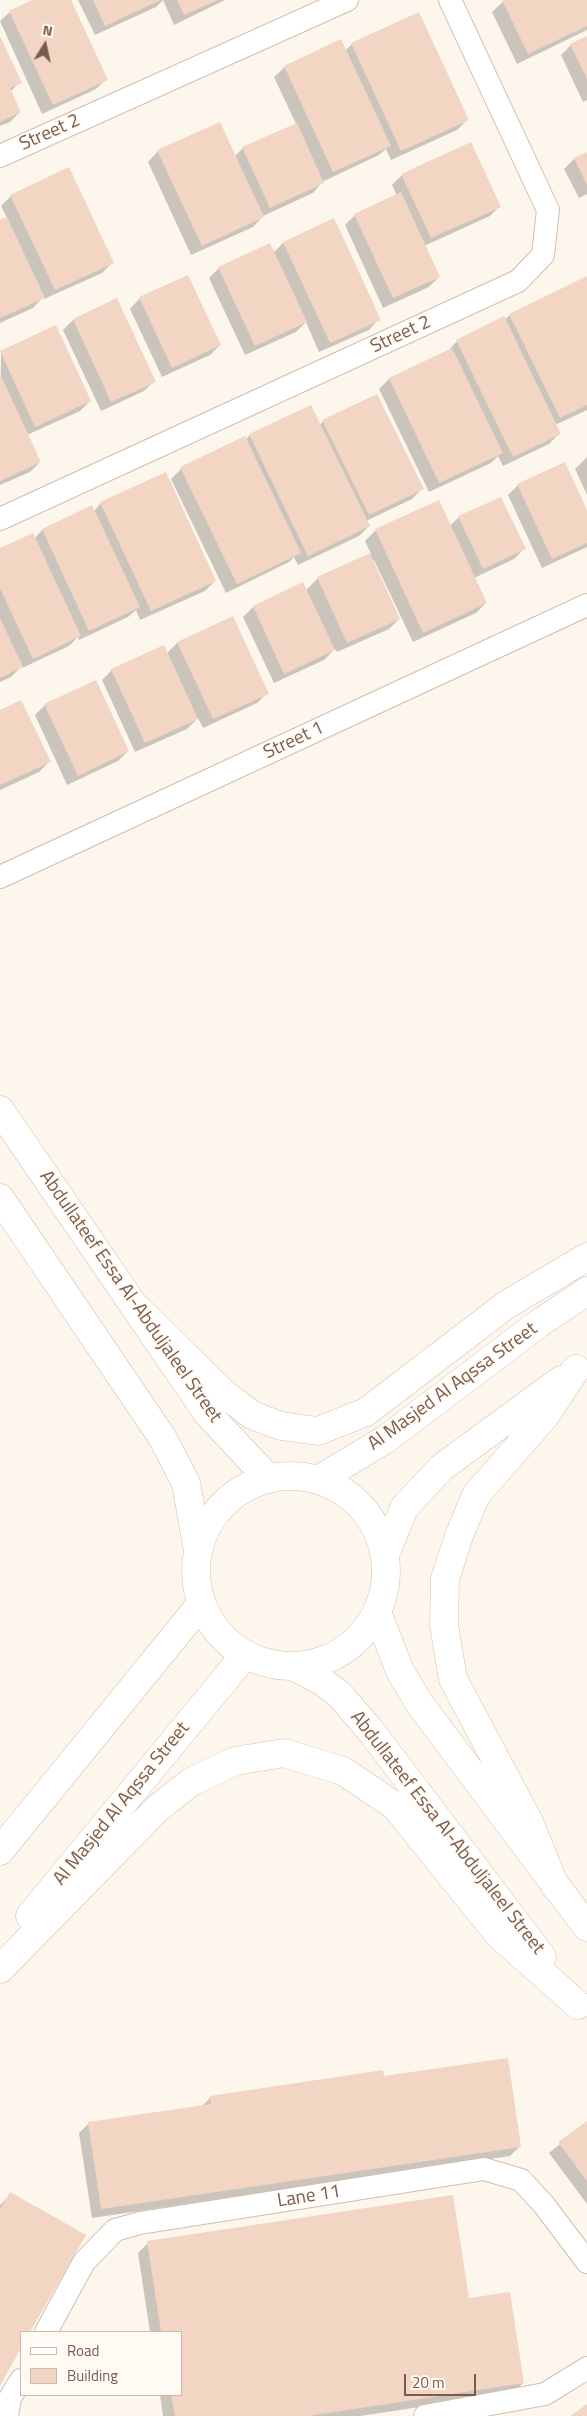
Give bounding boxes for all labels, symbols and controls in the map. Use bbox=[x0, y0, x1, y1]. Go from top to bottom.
text: N bbox=[41, 19, 54, 41]
north arrow bbox=[20, 20, 70, 70]
street label: Street 2 bbox=[16, 110, 84, 156]
street label: Street 2 bbox=[367, 311, 435, 359]
street label: Street 1 bbox=[260, 717, 328, 765]
street label: Abdullateef Essa Al-Abduljaleel Street bbox=[34, 1167, 226, 1427]
street label: Al Masjed Al Aqssa Street bbox=[364, 1318, 542, 1456]
street label: Abdullateef Essa Al-Abduljaleel Street bbox=[345, 1707, 549, 1959]
street label: Al Masjed Al Aqssa Street bbox=[49, 1718, 195, 1890]
street label: Lane 11 bbox=[276, 2181, 342, 2213]
legend bbox=[20, 2331, 182, 2396]
text: Road bbox=[67, 2339, 99, 2362]
text: Building bbox=[67, 2364, 118, 2387]
scale bar bbox=[407, 2364, 480, 2396]
text: 20 m bbox=[412, 2371, 445, 2394]

